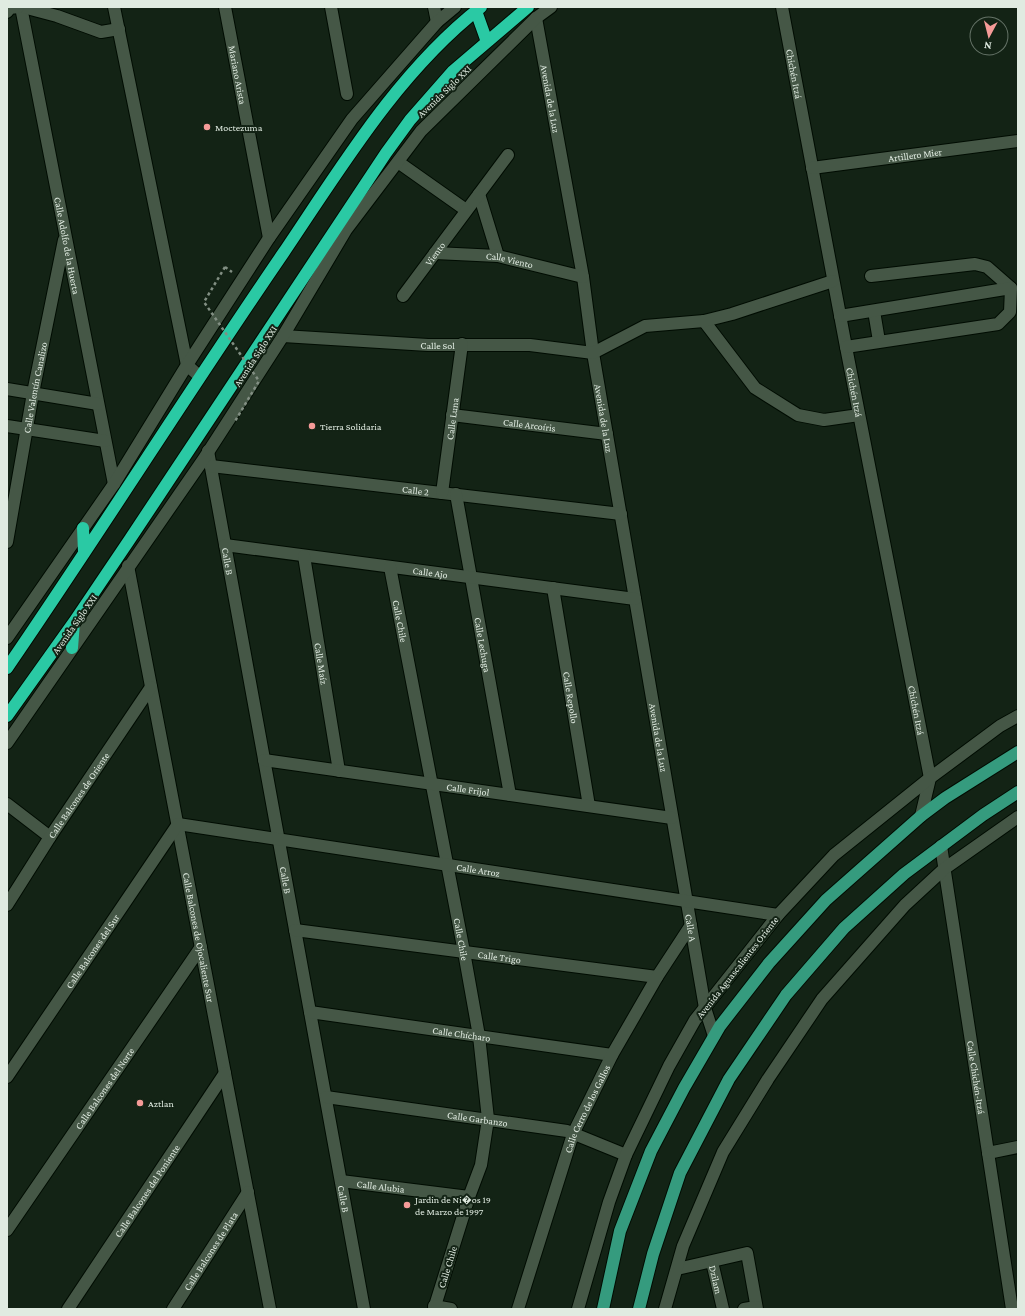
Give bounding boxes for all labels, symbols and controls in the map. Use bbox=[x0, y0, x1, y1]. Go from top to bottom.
north arrow bbox=[969, 16, 1009, 56]
text: N bbox=[983, 39, 992, 52]
street label: Mariano Arista bbox=[226, 45, 248, 106]
street label: Chichén Itzá bbox=[784, 48, 804, 100]
street label: Avenida Siglo XXI bbox=[415, 63, 473, 120]
street label: Avenida de la Luz bbox=[539, 64, 562, 134]
marker: Moctezuma bbox=[202, 122, 212, 132]
place label: Moctezuma bbox=[215, 122, 263, 133]
street label: Artillero Mier bbox=[888, 146, 943, 164]
street label: Calle Adolfo de la Huerta bbox=[52, 196, 82, 296]
street label: Viento bbox=[423, 240, 447, 268]
street label: Calle Viento bbox=[486, 250, 534, 270]
street label: Avenida Siglo XXI bbox=[232, 324, 279, 389]
street label: Calle Sol bbox=[420, 340, 455, 351]
street label: Calle Valentín Canalizo bbox=[21, 341, 49, 434]
street label: Chichén Itzá bbox=[844, 367, 865, 418]
street label: Avenida de la Luz bbox=[592, 383, 615, 453]
street label: Calle Luna bbox=[444, 397, 461, 440]
street label: Calle Arcoíris bbox=[502, 416, 556, 434]
marker: Tierra Solidaria bbox=[307, 421, 317, 431]
place label: Tierra Solidaria bbox=[320, 421, 382, 432]
street label: Calle 2 bbox=[402, 483, 430, 497]
street label: Calle B bbox=[220, 547, 236, 576]
street label: Calle Ajo bbox=[412, 565, 448, 581]
street label: Avenida Siglo XXI bbox=[50, 592, 99, 656]
street label: Calle Chile bbox=[390, 599, 409, 644]
street label: Calle Lechuga bbox=[472, 616, 493, 673]
street label: Calle Maíz bbox=[312, 642, 330, 685]
street label: Calle Repollo bbox=[561, 671, 580, 724]
street label: Chichén Itzá bbox=[906, 685, 927, 736]
street label: Avenida de la Luz bbox=[647, 702, 670, 773]
street label: Calle Balcones de Oriente bbox=[46, 750, 112, 840]
street label: Calle Frijol bbox=[446, 781, 490, 798]
street label: Calle Arroz bbox=[456, 861, 501, 879]
street label: Calle B bbox=[278, 866, 293, 895]
street label: Calle Balcones de Ojocaliente Sur bbox=[181, 871, 216, 1004]
street label: Calle Balcones del Sur bbox=[64, 912, 122, 991]
street label: Calle A bbox=[683, 913, 699, 943]
street label: Avenida Aguascalientes Oriente bbox=[694, 914, 781, 1020]
street label: Calle Chile bbox=[452, 917, 471, 962]
street label: Calle Trigo bbox=[477, 949, 522, 965]
street label: Calle Chícharo bbox=[432, 1025, 491, 1044]
street label: Calle Chichén-Itzá bbox=[965, 1040, 987, 1115]
street label: Calle Balcones del Norte bbox=[73, 1045, 137, 1131]
street label: Calle Cerro de los Gallos bbox=[562, 1063, 612, 1154]
marker: Aztlan bbox=[135, 1098, 145, 1108]
place label: Aztlan bbox=[148, 1098, 174, 1109]
street label: Calle Garbanzo bbox=[446, 1109, 508, 1129]
street label: Calle Balcones del Poniente bbox=[112, 1142, 182, 1239]
street label: Calle Alubia bbox=[356, 1178, 406, 1195]
street label: Calle B bbox=[336, 1184, 351, 1214]
place label: Jardin de Ni�os 19 de Marzo de 1997 bbox=[414, 1194, 491, 1217]
marker: Jardin de Ni�os 19 de Marzo de 1997 bbox=[402, 1200, 412, 1210]
street label: Calle Balcones de Plata bbox=[181, 1209, 240, 1293]
street label: Calle Chile bbox=[436, 1244, 459, 1289]
street label: Dzilam bbox=[707, 1264, 724, 1295]

